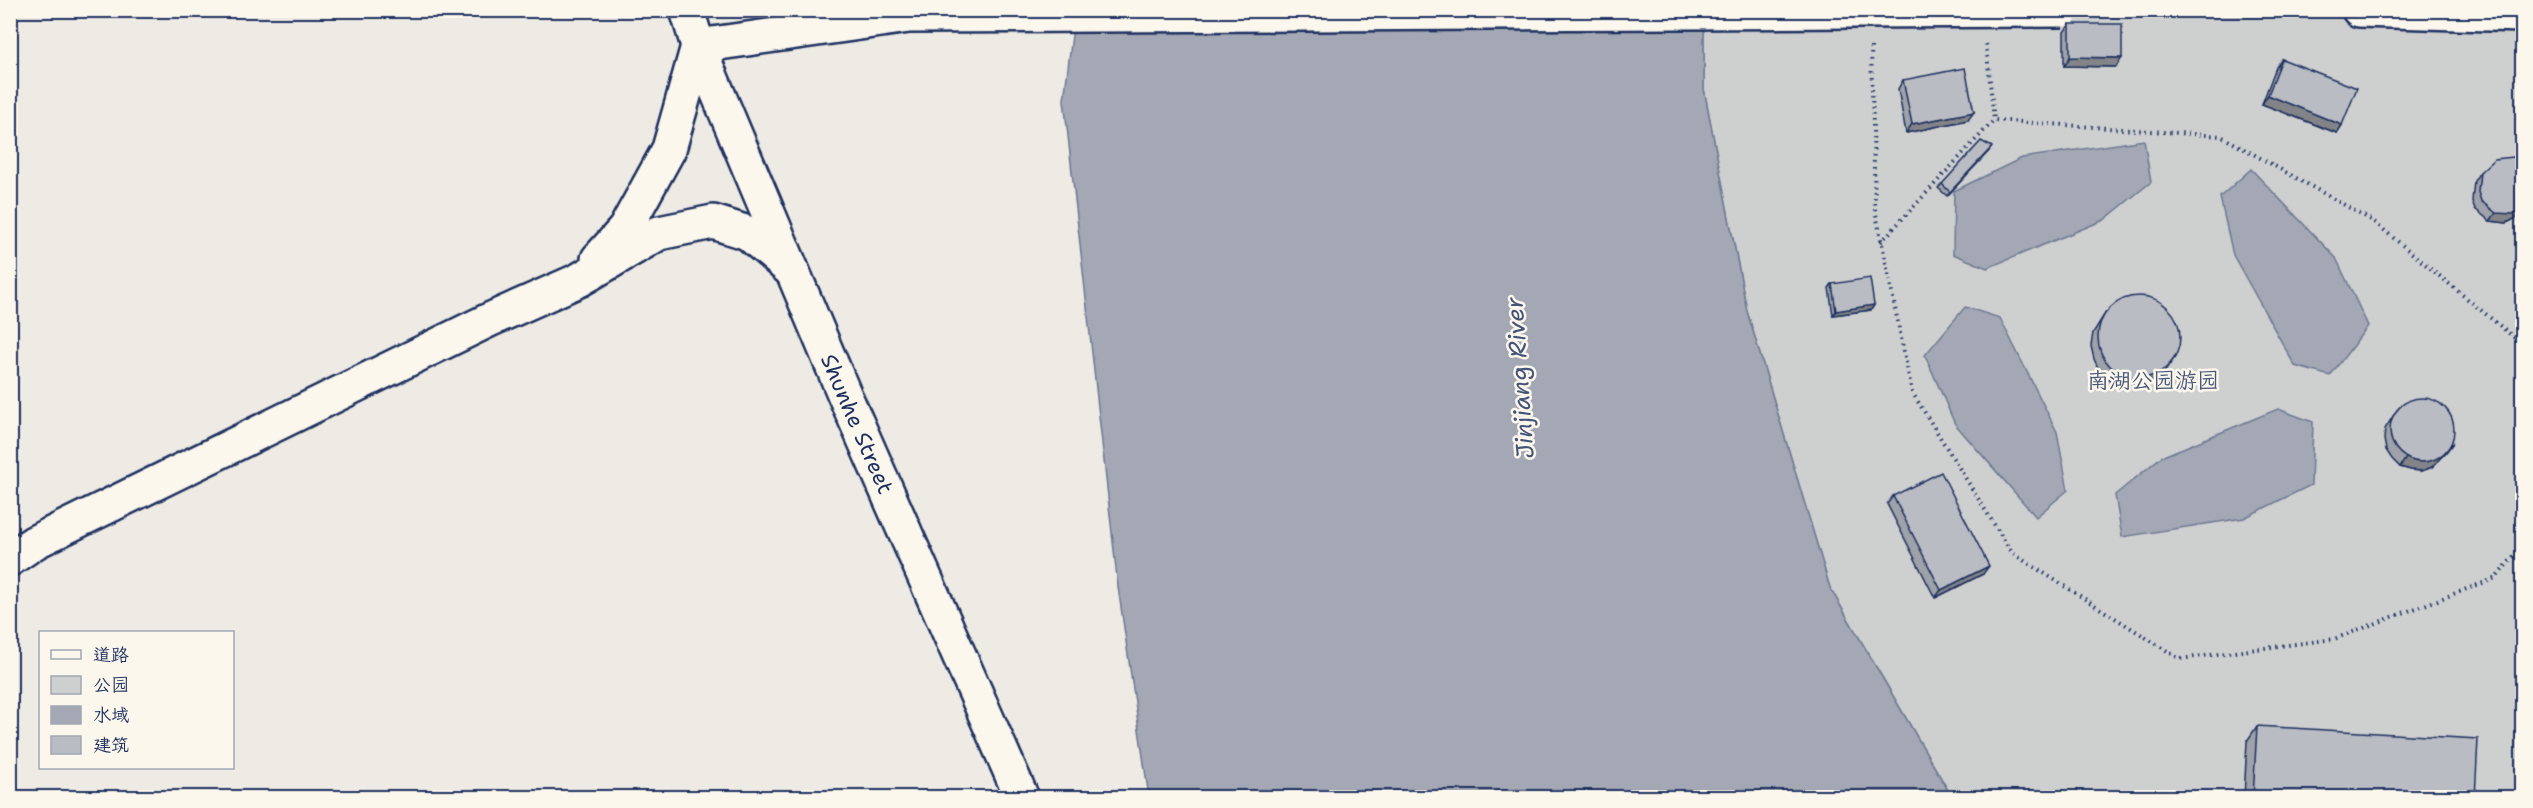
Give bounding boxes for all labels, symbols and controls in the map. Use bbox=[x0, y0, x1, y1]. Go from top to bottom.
water label: Jinjiang River bbox=[1498, 295, 1542, 460]
street label: Shunhe Street bbox=[814, 350, 900, 498]
park label: 南湖公园游园 bbox=[2087, 366, 2219, 395]
legend bbox=[39, 631, 234, 769]
text: 道路 bbox=[93, 643, 129, 667]
text: 公园 bbox=[93, 673, 129, 697]
text: 水域 bbox=[93, 703, 129, 727]
text: 建筑 bbox=[93, 733, 129, 757]

